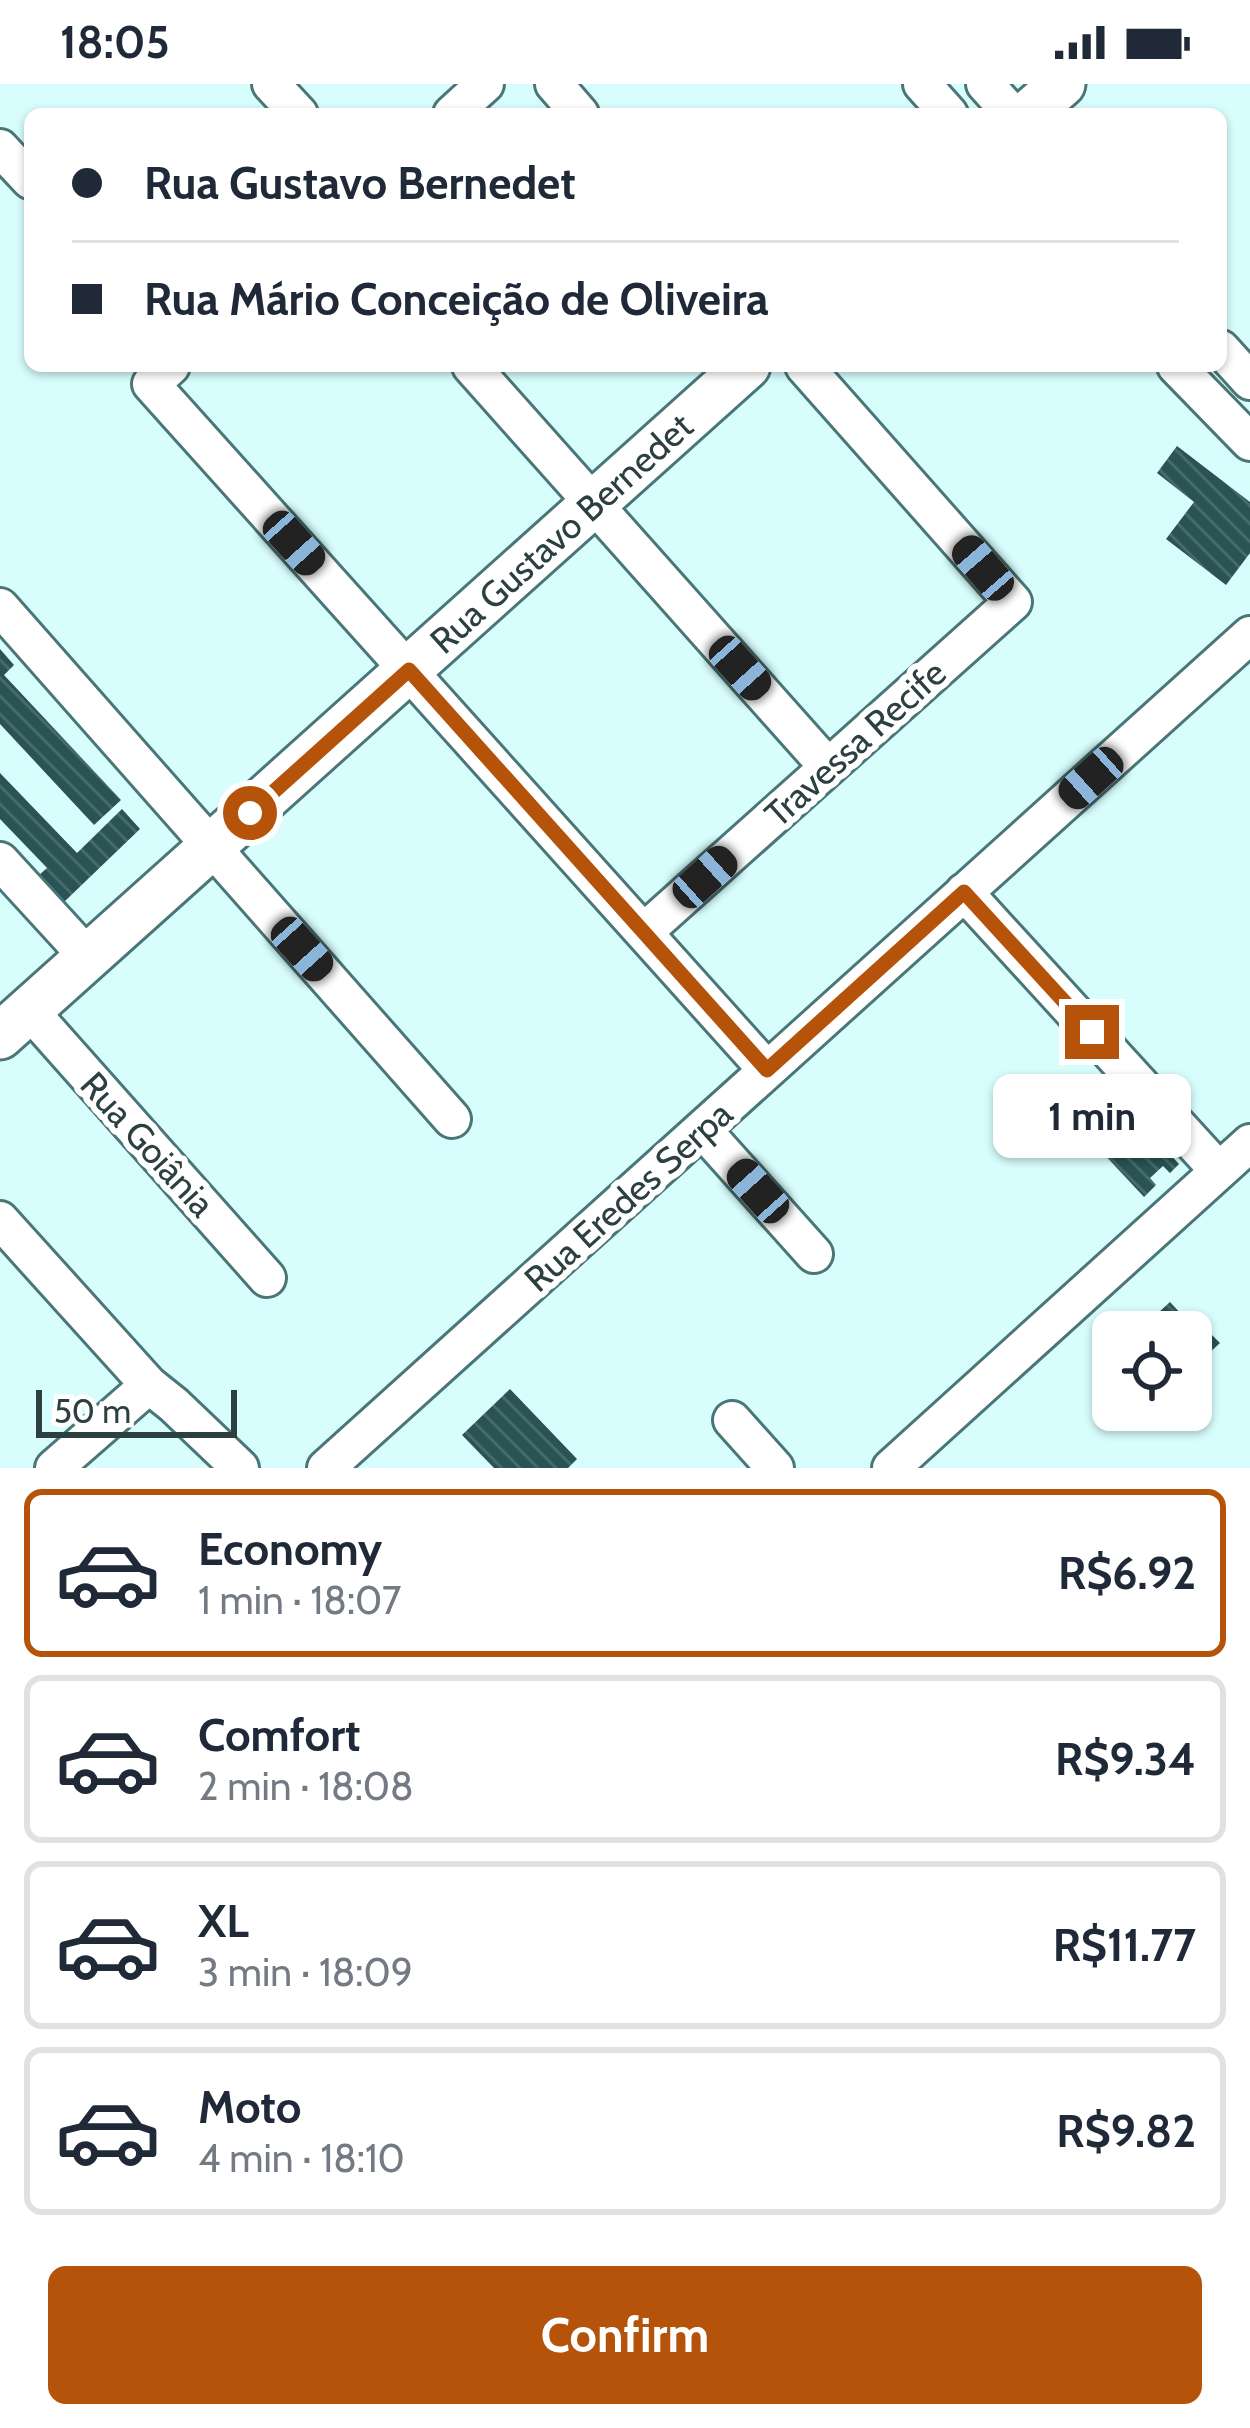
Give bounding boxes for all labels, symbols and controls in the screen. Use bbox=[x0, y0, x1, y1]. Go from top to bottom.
text: 18:05 bbox=[60, 15, 170, 69]
text: Rua Gustavo Bernedet bbox=[144, 156, 576, 210]
text: Rua Mário Conceição de Oliveira bbox=[144, 272, 769, 326]
street label: Rua Gustavo Bernedet bbox=[421, 404, 701, 662]
car bbox=[257, 504, 331, 582]
car bbox=[946, 529, 1020, 607]
car bbox=[703, 629, 777, 707]
street label: Travessa Recife bbox=[755, 650, 955, 836]
car bbox=[1052, 741, 1130, 815]
route start bbox=[223, 786, 277, 840]
car bbox=[666, 840, 744, 914]
car bbox=[265, 910, 339, 988]
route end bbox=[1065, 1005, 1119, 1059]
street label: Rua Goiânia bbox=[72, 1063, 224, 1225]
callout: 1 min bbox=[993, 1074, 1191, 1158]
street label: Rua Eredes Serpa bbox=[515, 1091, 741, 1301]
text: 1 min bbox=[1048, 1092, 1136, 1140]
car bbox=[721, 1152, 795, 1230]
map controls bbox=[1092, 1311, 1212, 1431]
button: locate bbox=[1092, 1311, 1212, 1431]
scale bar bbox=[36, 1384, 237, 1437]
text: 50 m bbox=[54, 1391, 131, 1431]
icon: car bbox=[54, 1519, 162, 1627]
text: Economy bbox=[198, 1522, 382, 1576]
text: R$6.92 bbox=[1058, 1546, 1196, 1600]
text: 1 min · 18:07 bbox=[198, 1576, 401, 1624]
icon: car bbox=[54, 1705, 162, 1813]
text: Comfort bbox=[198, 1708, 361, 1762]
text: R$9.34 bbox=[1055, 1732, 1196, 1786]
text: 2 min · 18:08 bbox=[198, 1762, 414, 1810]
icon: car bbox=[54, 1891, 162, 1999]
text: XL bbox=[198, 1894, 249, 1948]
text: R$11.77 bbox=[1053, 1918, 1196, 1972]
text: 3 min · 18:09 bbox=[198, 1948, 413, 1996]
icon: car bbox=[54, 2077, 162, 2185]
text: Moto bbox=[198, 2080, 301, 2134]
text: R$9.82 bbox=[1056, 2104, 1196, 2158]
text: 4 min · 18:10 bbox=[198, 2134, 405, 2182]
button: Confirm bbox=[48, 2266, 1202, 2404]

